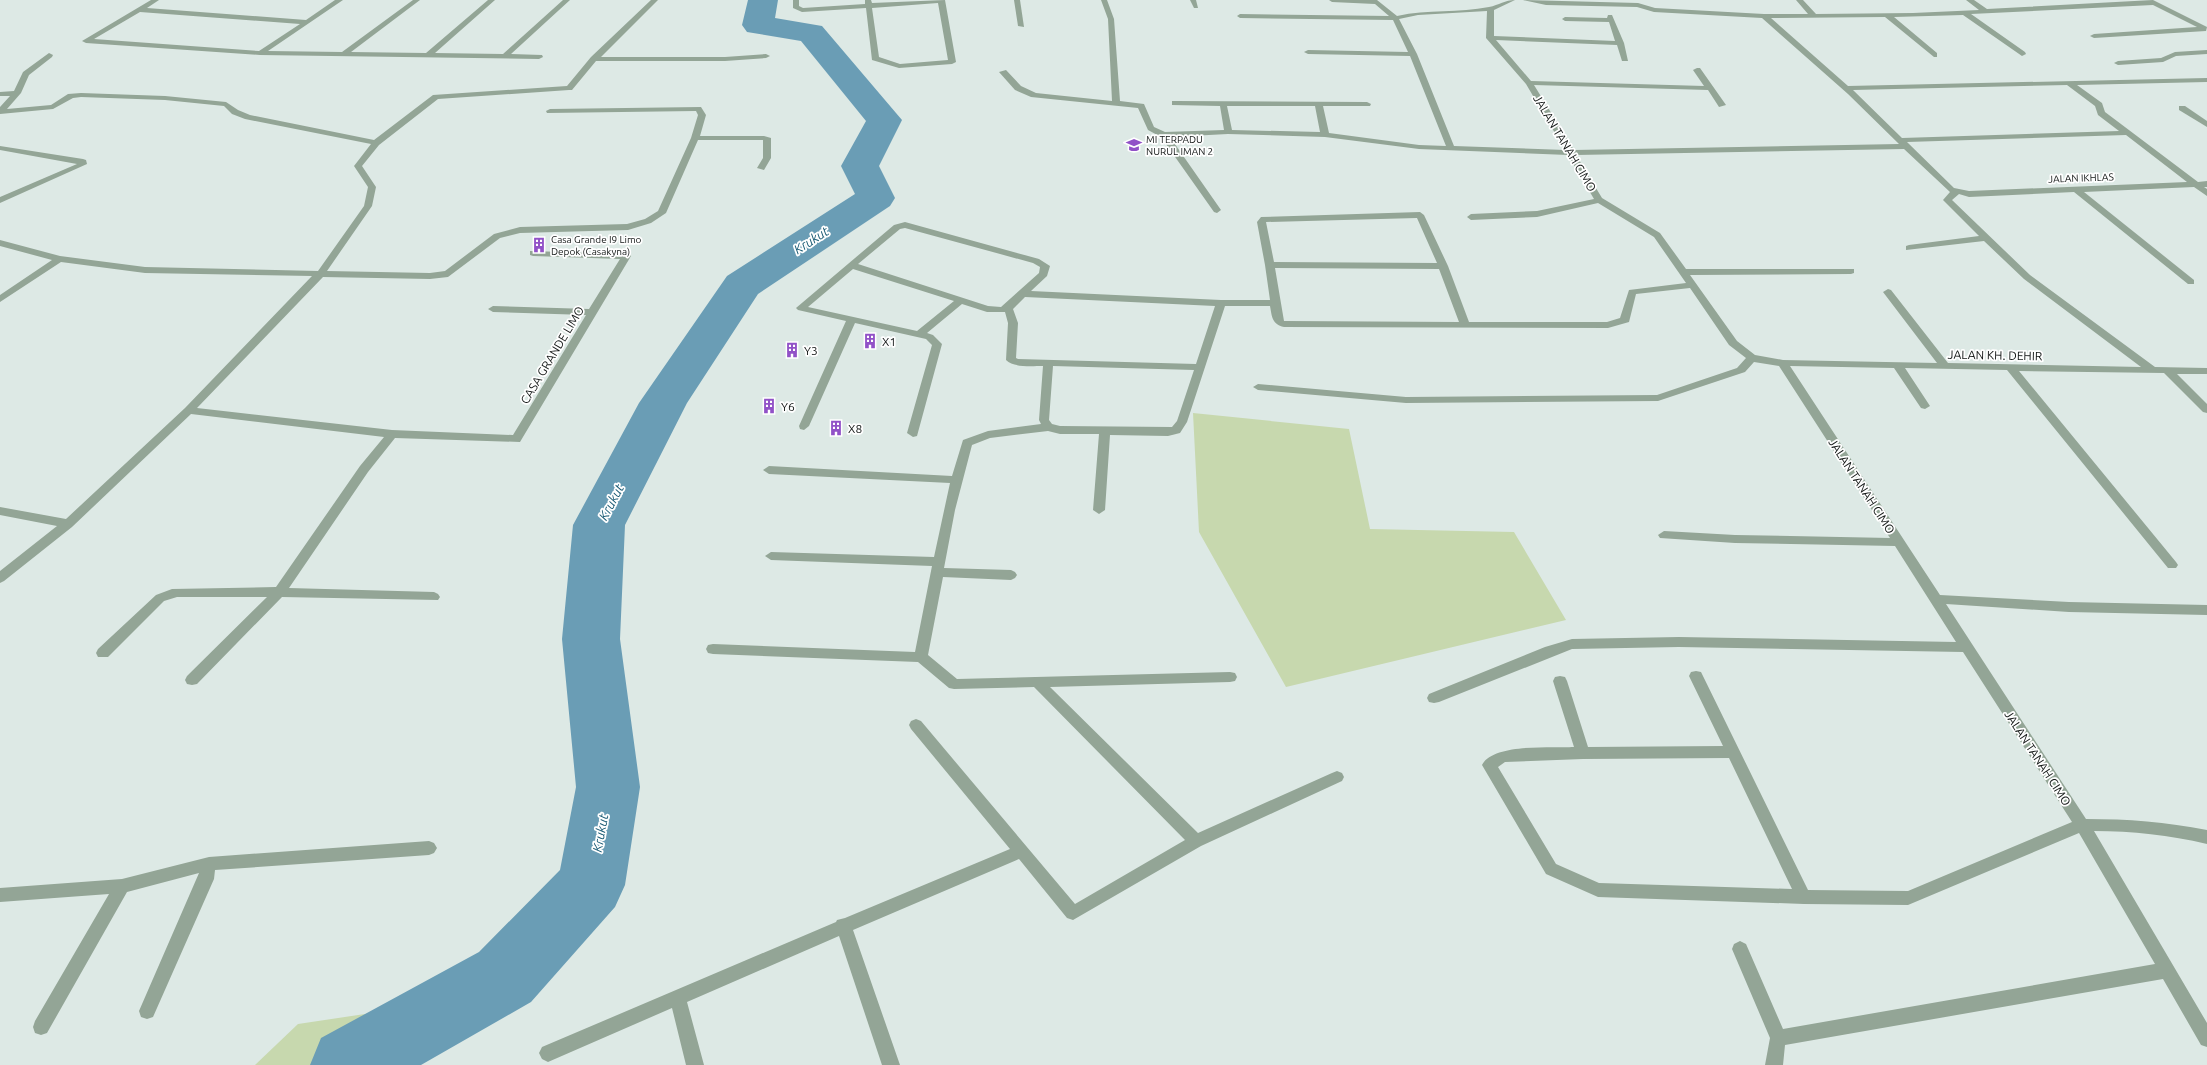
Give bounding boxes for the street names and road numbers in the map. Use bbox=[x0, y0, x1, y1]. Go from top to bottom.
street label: JALAN TANAH CIMO bbox=[1531, 92, 1599, 194]
street label: JALAN IKHLAS bbox=[2048, 171, 2114, 185]
street label: CASA GRANDE LIMO bbox=[518, 304, 586, 406]
street label: JALAN KH. DEHIR bbox=[1948, 348, 2043, 362]
street label: JALAN TANAH CIMO bbox=[1826, 436, 1898, 536]
street label: JALAN TANAH CIMO bbox=[2002, 708, 2074, 808]

